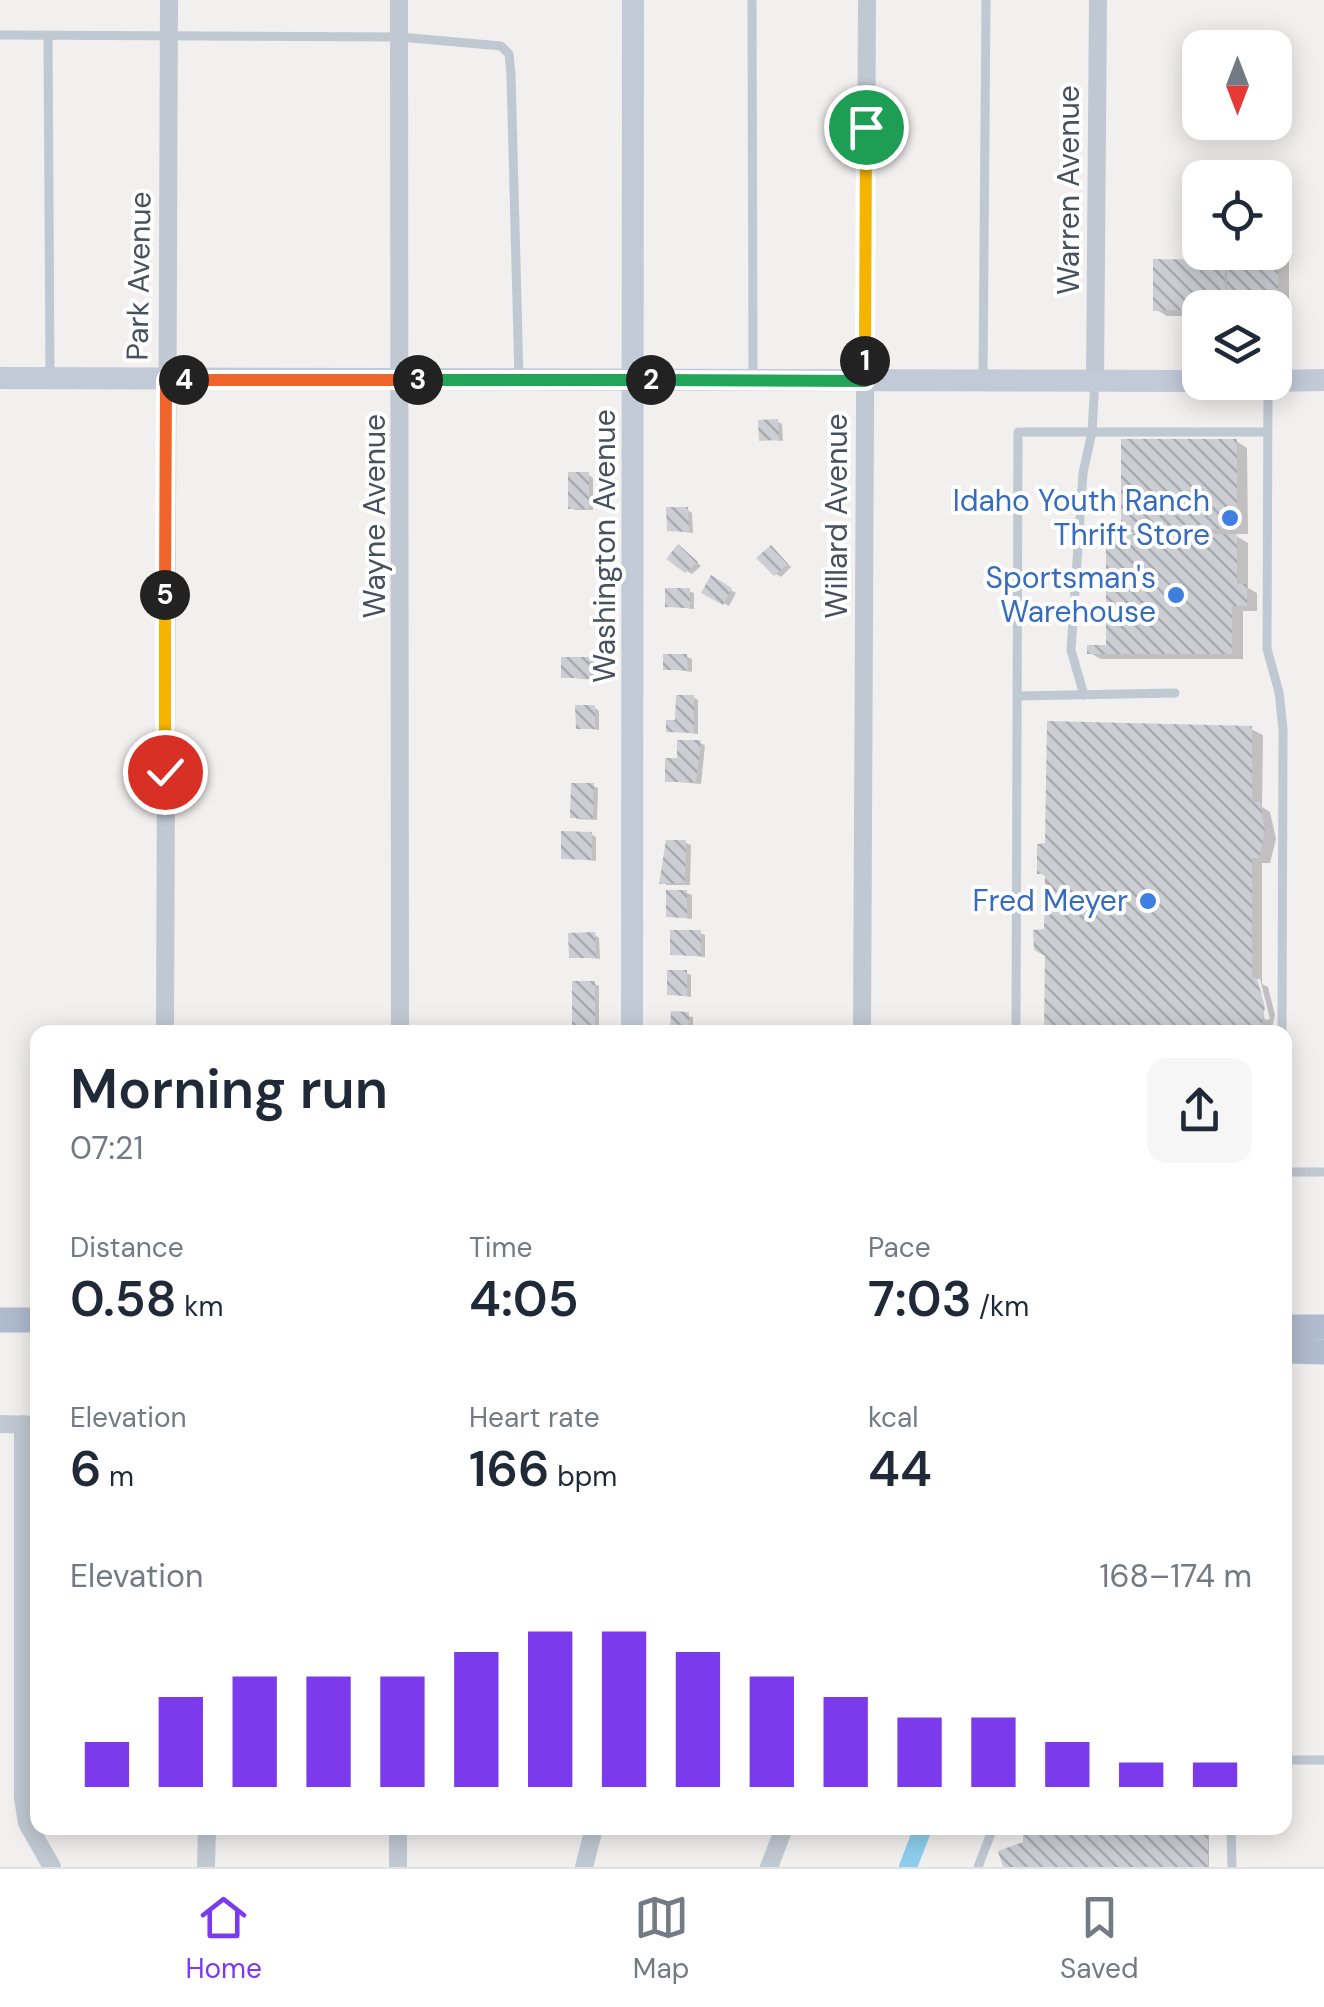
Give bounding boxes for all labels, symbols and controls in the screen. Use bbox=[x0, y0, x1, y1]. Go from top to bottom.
north arrow bbox=[1182, 30, 1292, 140]
map controls bbox=[1182, 30, 1292, 400]
pin bbox=[824, 85, 909, 170]
street label: Warren Avenue bbox=[1049, 85, 1088, 295]
icon: arrive bbox=[839, 100, 894, 155]
button: locate bbox=[1182, 160, 1292, 270]
street label: Park Avenue bbox=[118, 191, 159, 361]
button: layers bbox=[1182, 290, 1292, 400]
pin: 1 bbox=[840, 336, 890, 386]
text: 1 bbox=[860, 342, 870, 379]
pin: 4 bbox=[159, 355, 209, 405]
pin: 3 bbox=[393, 355, 443, 405]
pin: 2 bbox=[626, 355, 676, 405]
text: 4 bbox=[175, 361, 193, 398]
text: 3 bbox=[410, 361, 426, 398]
text: 2 bbox=[643, 361, 659, 398]
street label: Washington Avenue bbox=[585, 409, 624, 683]
street label: Willard Avenue bbox=[817, 413, 856, 619]
street label: Wayne Avenue bbox=[355, 414, 394, 618]
place label: Idaho Youth Ranch Thrift Store bbox=[953, 481, 1210, 554]
marker: Idaho Youth Ranch Thrift Store bbox=[1219, 507, 1241, 529]
place label: Sportsman's Warehouse bbox=[986, 558, 1156, 631]
pin: 5 bbox=[140, 570, 190, 620]
text: 5 bbox=[156, 576, 174, 613]
marker: Sportsman's Warehouse bbox=[1165, 584, 1187, 606]
pin bbox=[123, 730, 208, 815]
icon: check bbox=[138, 745, 193, 800]
place label: Fred Meyer bbox=[973, 881, 1128, 920]
marker: Fred Meyer bbox=[1137, 890, 1159, 912]
text: Morning run bbox=[70, 1053, 388, 1125]
button: share bbox=[1147, 1058, 1252, 1163]
text: 07:21 bbox=[70, 1127, 143, 1169]
text: Distance bbox=[70, 1229, 184, 1266]
text: Time bbox=[469, 1229, 532, 1266]
text: Pace bbox=[868, 1229, 931, 1266]
text: 0.58 bbox=[70, 1266, 177, 1332]
text: 4:05 bbox=[469, 1266, 579, 1332]
text: 7:03 bbox=[868, 1266, 972, 1332]
text: km bbox=[177, 1288, 223, 1325]
text: /km bbox=[972, 1288, 1029, 1325]
text: Elevation bbox=[70, 1399, 187, 1436]
text: Heart rate bbox=[469, 1399, 600, 1436]
text: kcal bbox=[868, 1399, 919, 1436]
text: 6 bbox=[70, 1436, 102, 1502]
text: 166 bbox=[469, 1436, 550, 1502]
text: 44 bbox=[868, 1436, 932, 1502]
text: m bbox=[102, 1458, 134, 1495]
text: bpm bbox=[550, 1458, 617, 1495]
text: Elevation bbox=[70, 1555, 203, 1597]
text: 168–174 m bbox=[1099, 1555, 1252, 1597]
tab: Home bbox=[185, 1890, 262, 1987]
tab: Map bbox=[633, 1890, 689, 1987]
tab: Saved bbox=[1060, 1890, 1139, 1987]

